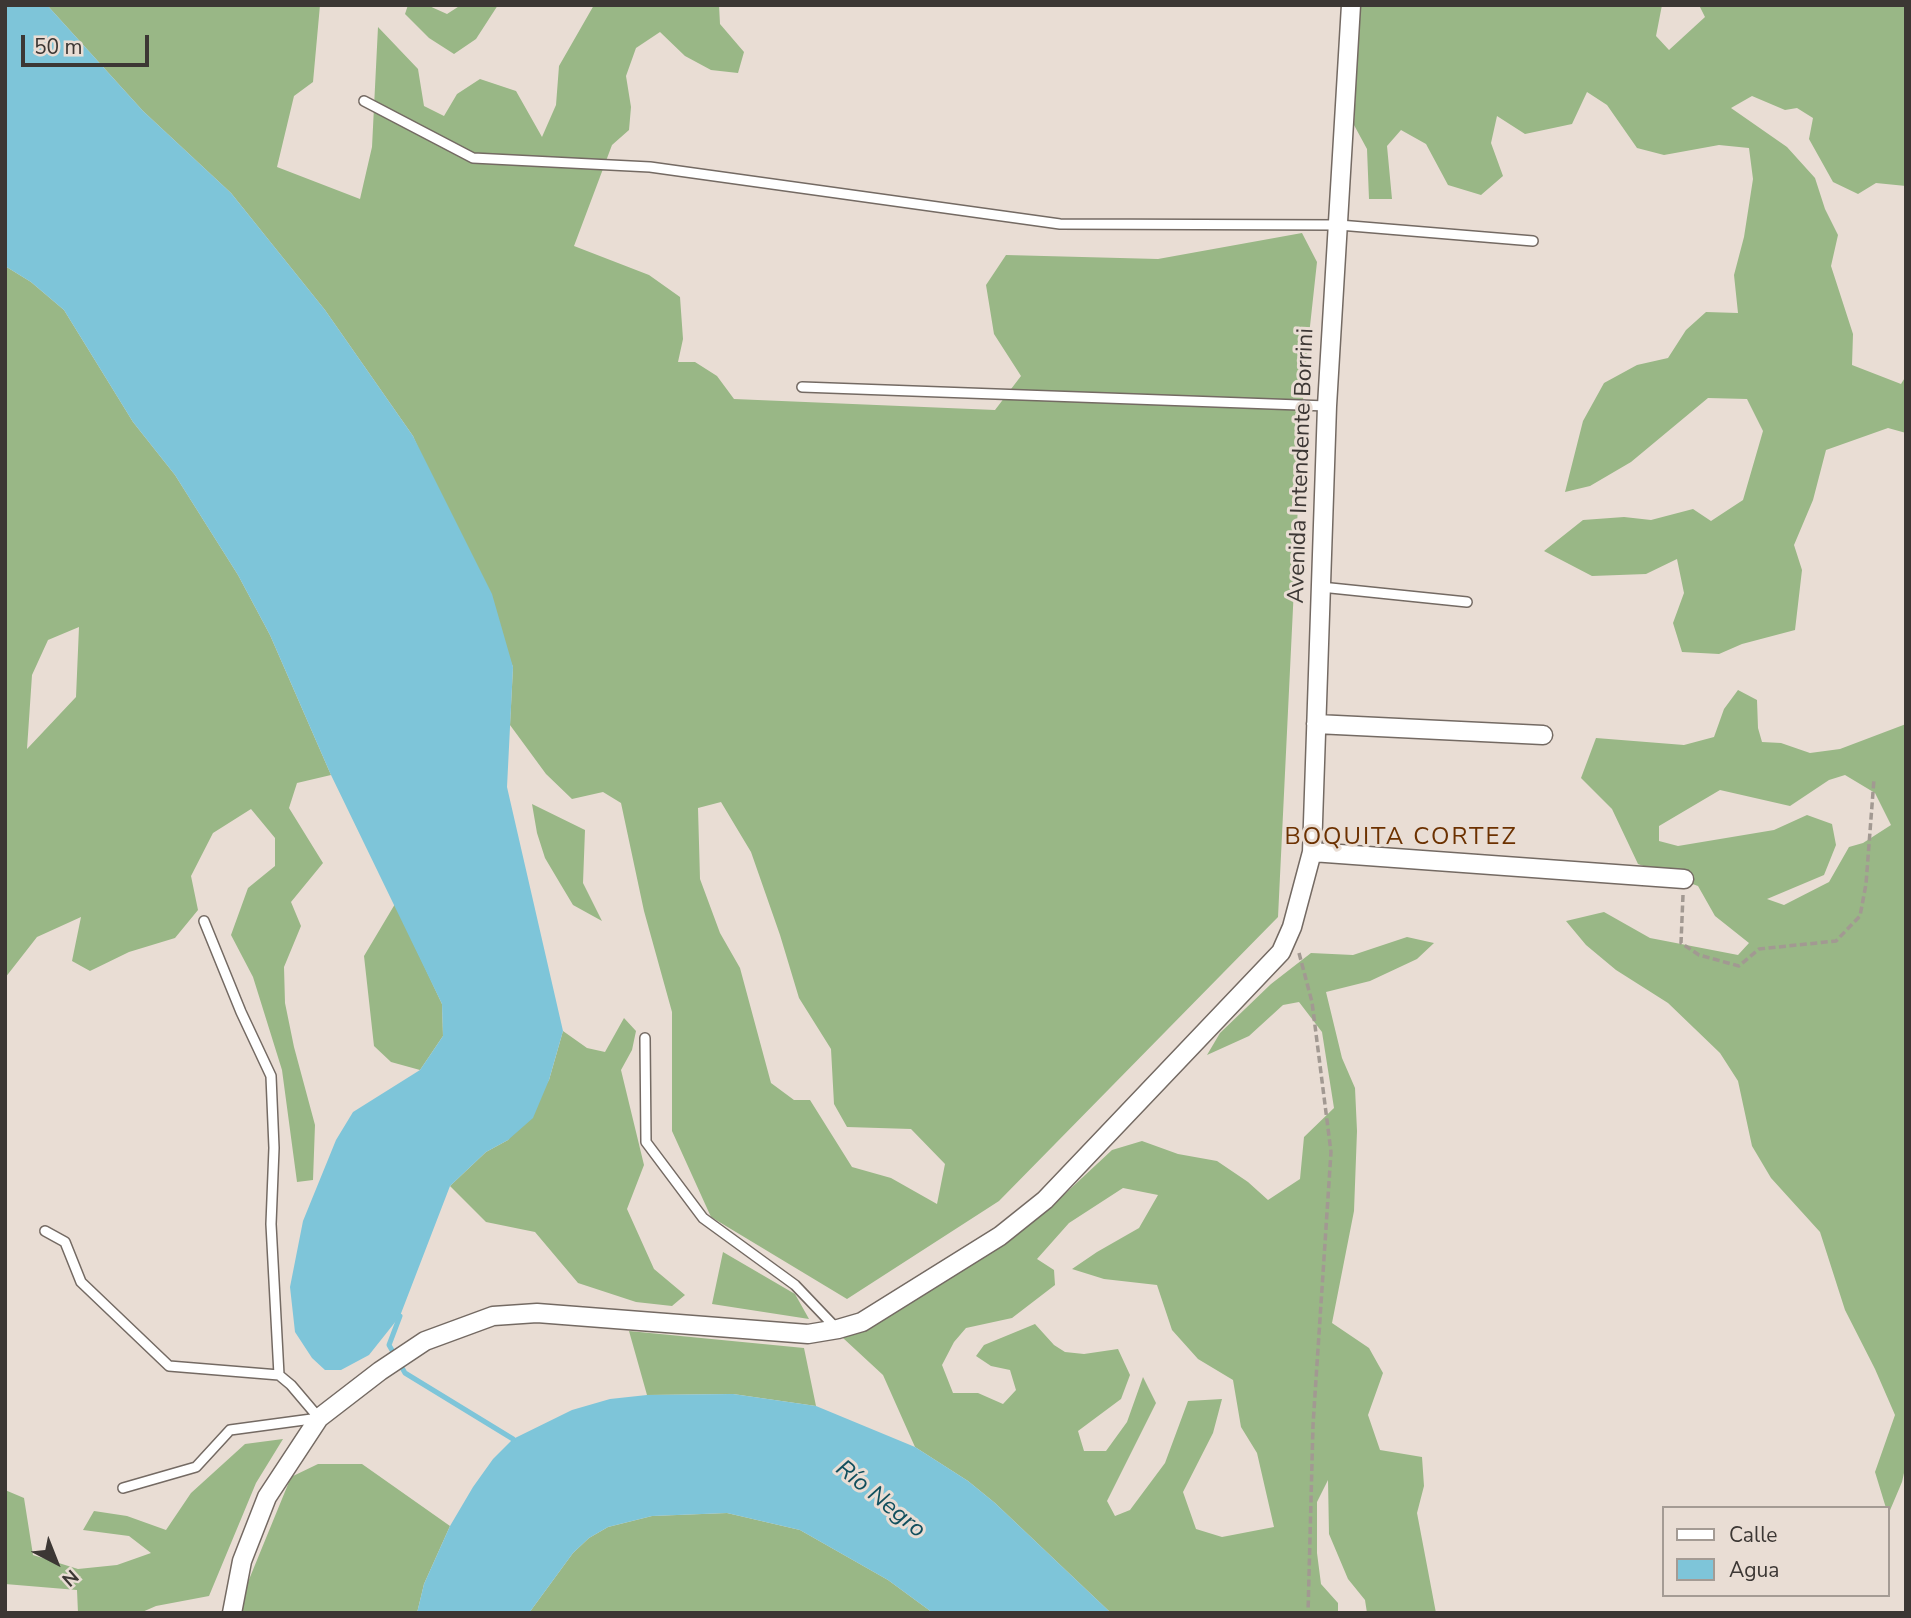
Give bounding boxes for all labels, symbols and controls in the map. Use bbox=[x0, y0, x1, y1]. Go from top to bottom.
scale bar bbox=[24, 21, 152, 65]
text: 50 m bbox=[34, 33, 83, 61]
street label: Avenida Intendente Borrini bbox=[1283, 328, 1321, 604]
district label: BOQUITA CORTEZ bbox=[1286, 824, 1516, 852]
water label: Río Negro bbox=[829, 1455, 931, 1545]
legend bbox=[1662, 1506, 1890, 1597]
text: Calle bbox=[1729, 1521, 1777, 1549]
north arrow bbox=[21, 1527, 91, 1597]
text: Agua bbox=[1729, 1556, 1779, 1584]
text: N bbox=[56, 1563, 84, 1592]

